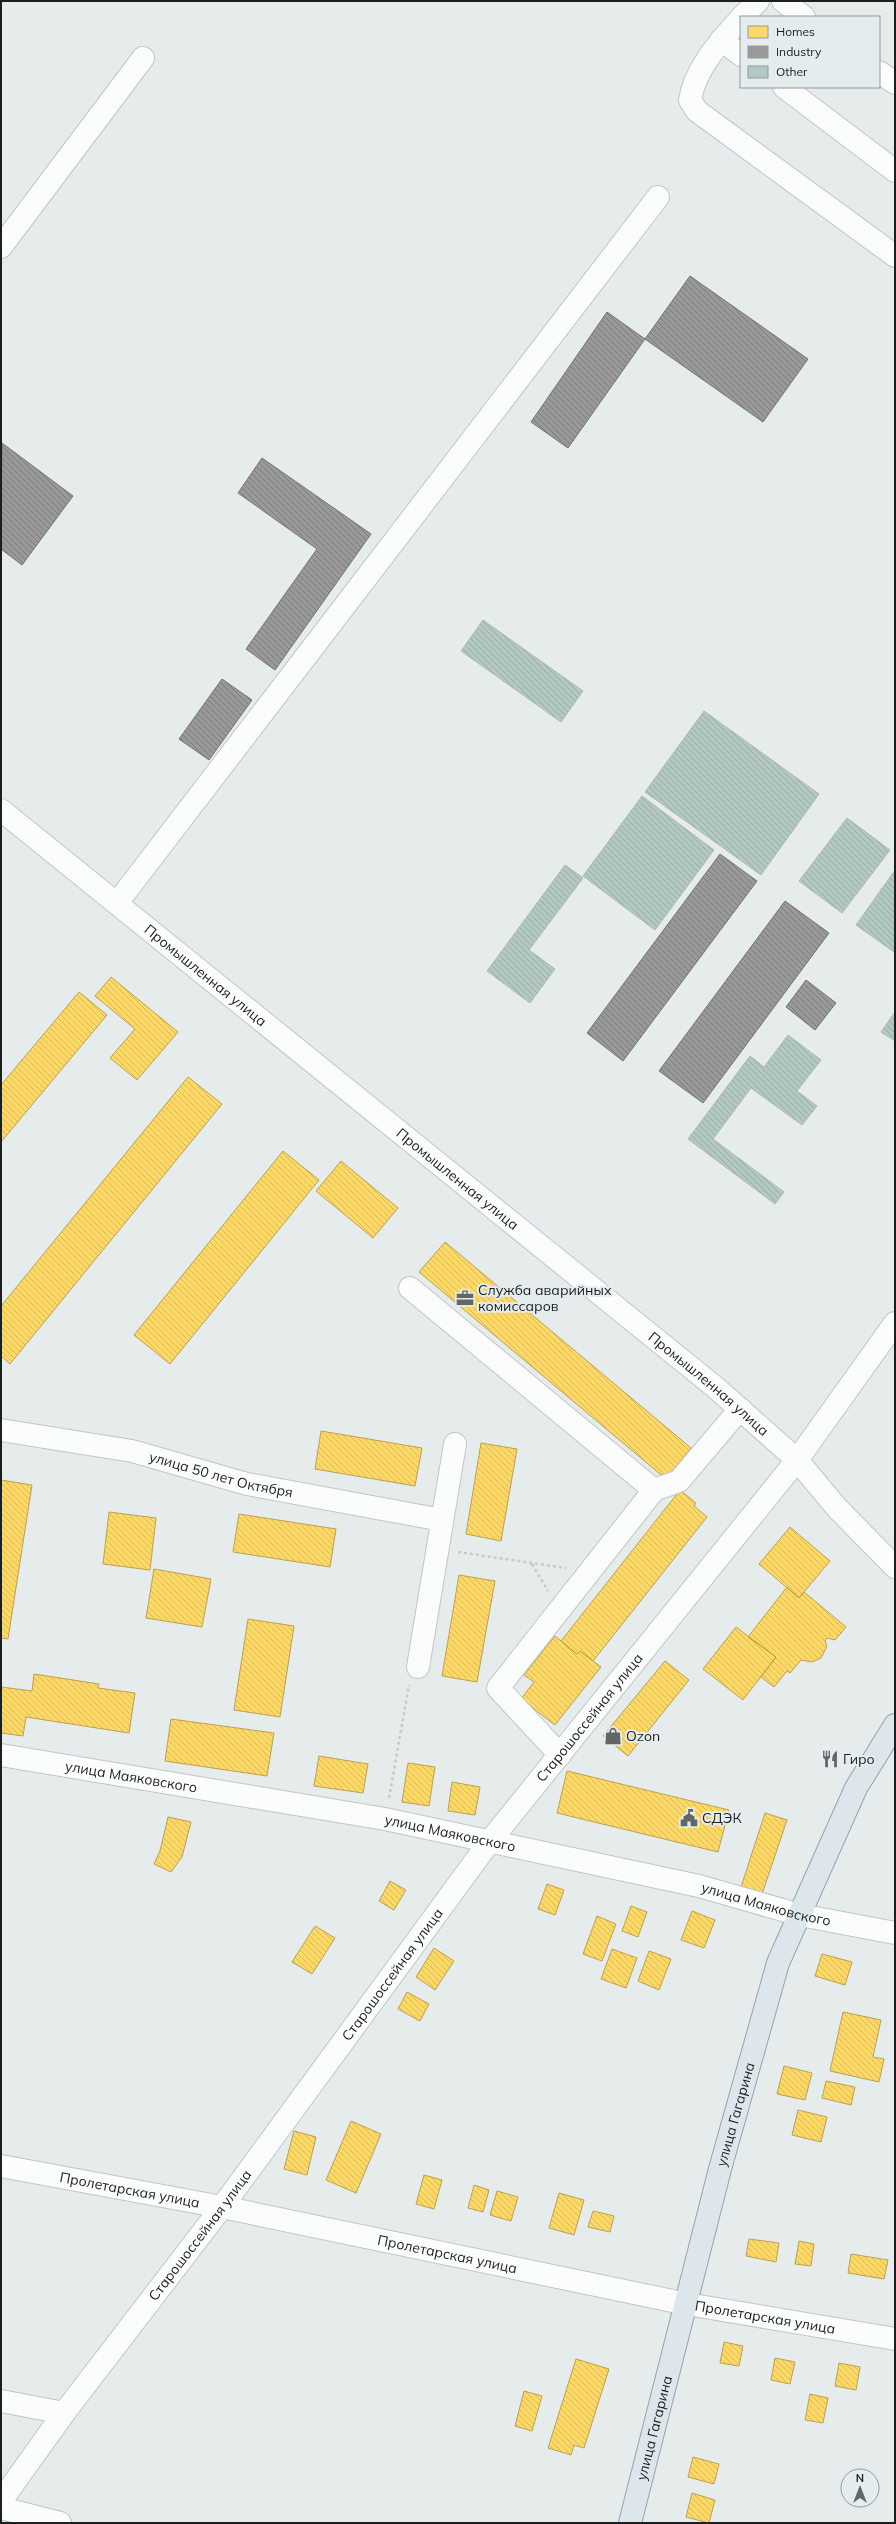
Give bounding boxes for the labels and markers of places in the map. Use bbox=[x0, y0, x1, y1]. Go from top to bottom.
place label: Служба аварийных комиссаров bbox=[478, 1281, 612, 1315]
office icon: Служба аварийных комиссаров bbox=[455, 1288, 475, 1308]
shop icon: Ozon bbox=[603, 1726, 623, 1746]
place label: Ozon bbox=[626, 1727, 660, 1745]
restaurant icon: Гиро bbox=[820, 1749, 840, 1769]
place label: Гиро bbox=[843, 1750, 875, 1768]
public building icon: СДЭК bbox=[679, 1808, 699, 1828]
place label: СДЭК bbox=[702, 1809, 742, 1827]

